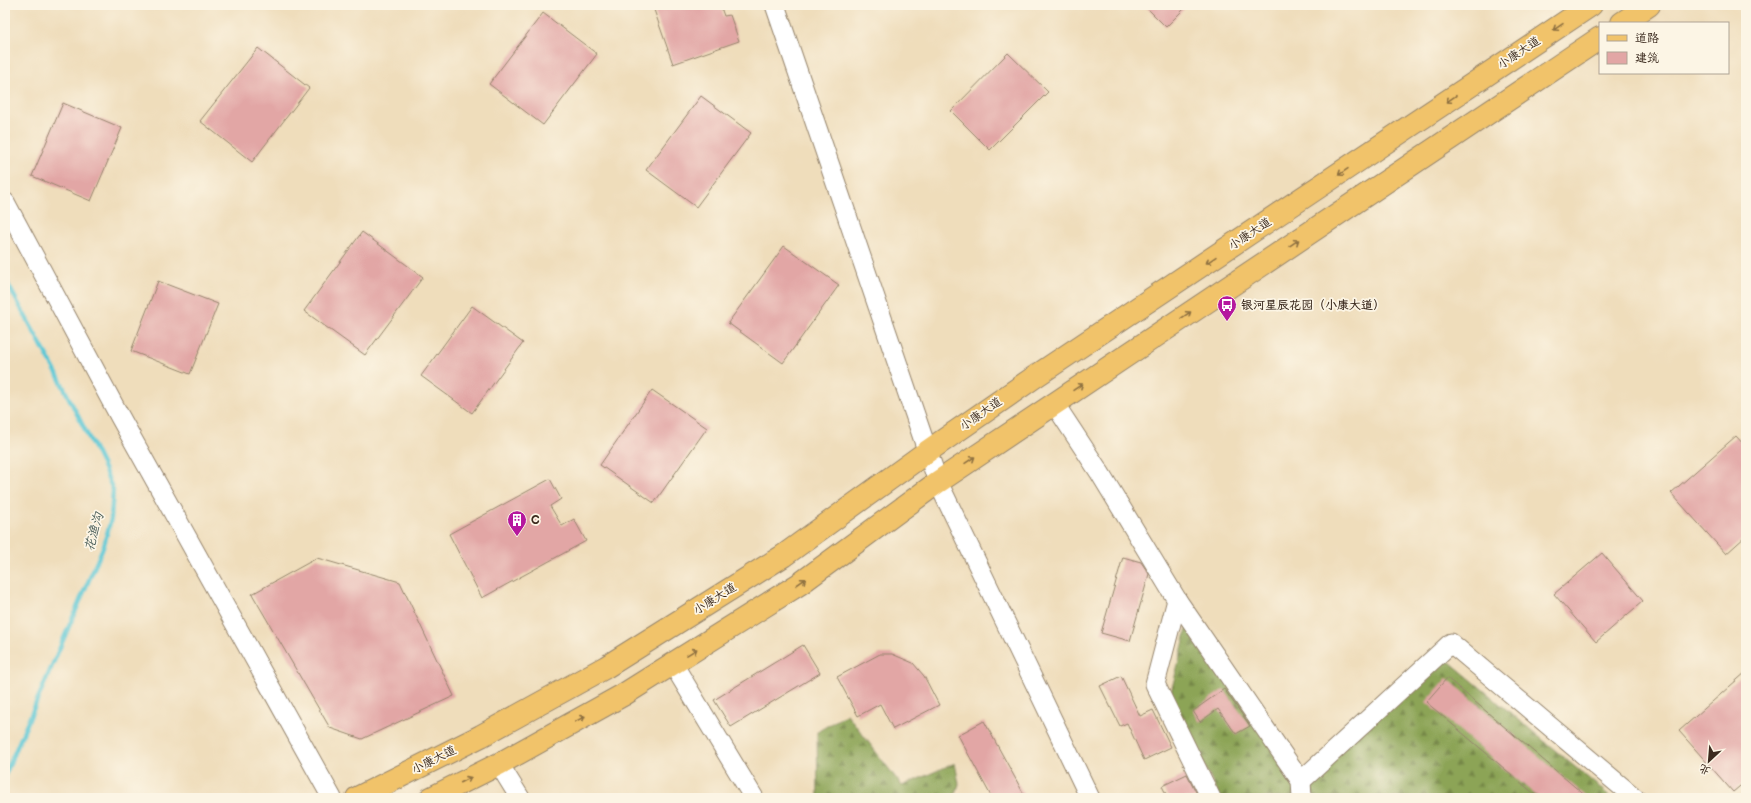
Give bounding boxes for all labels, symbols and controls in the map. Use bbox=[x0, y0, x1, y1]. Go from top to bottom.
legend bbox=[1599, 22, 1729, 74]
one-way arrow bbox=[1553, 23, 1564, 31]
text: 道路 bbox=[1635, 31, 1659, 46]
street label: 小康大道 bbox=[1495, 33, 1543, 73]
text: 建筑 bbox=[1635, 51, 1659, 66]
one-way arrow bbox=[1445, 95, 1456, 103]
one-way arrow bbox=[1338, 168, 1349, 176]
street label: 小康大道 bbox=[1226, 214, 1274, 254]
one-way arrow bbox=[1288, 239, 1300, 247]
one-way arrow bbox=[1206, 256, 1217, 264]
bus stop icon: 银河星辰花园（小康大道） bbox=[1216, 294, 1238, 322]
place label: 银河星辰花园（小康大道） bbox=[1241, 298, 1385, 313]
one-way arrow bbox=[1180, 311, 1192, 319]
one-way arrow bbox=[1072, 383, 1084, 391]
street label: 小康大道 bbox=[957, 394, 1005, 434]
one-way arrow bbox=[964, 456, 975, 464]
building icon: C bbox=[506, 509, 528, 537]
water label: 花渔沟 bbox=[81, 510, 107, 553]
place label: C bbox=[531, 513, 540, 528]
one-way arrow bbox=[796, 578, 807, 586]
street label: 小康大道 bbox=[691, 580, 739, 618]
one-way arrow bbox=[686, 648, 697, 656]
one-way arrow bbox=[574, 714, 586, 722]
north arrow bbox=[1689, 741, 1729, 781]
street label: 小康大道 bbox=[409, 742, 459, 778]
text: 北 bbox=[1697, 761, 1713, 778]
one-way arrow bbox=[459, 776, 471, 784]

